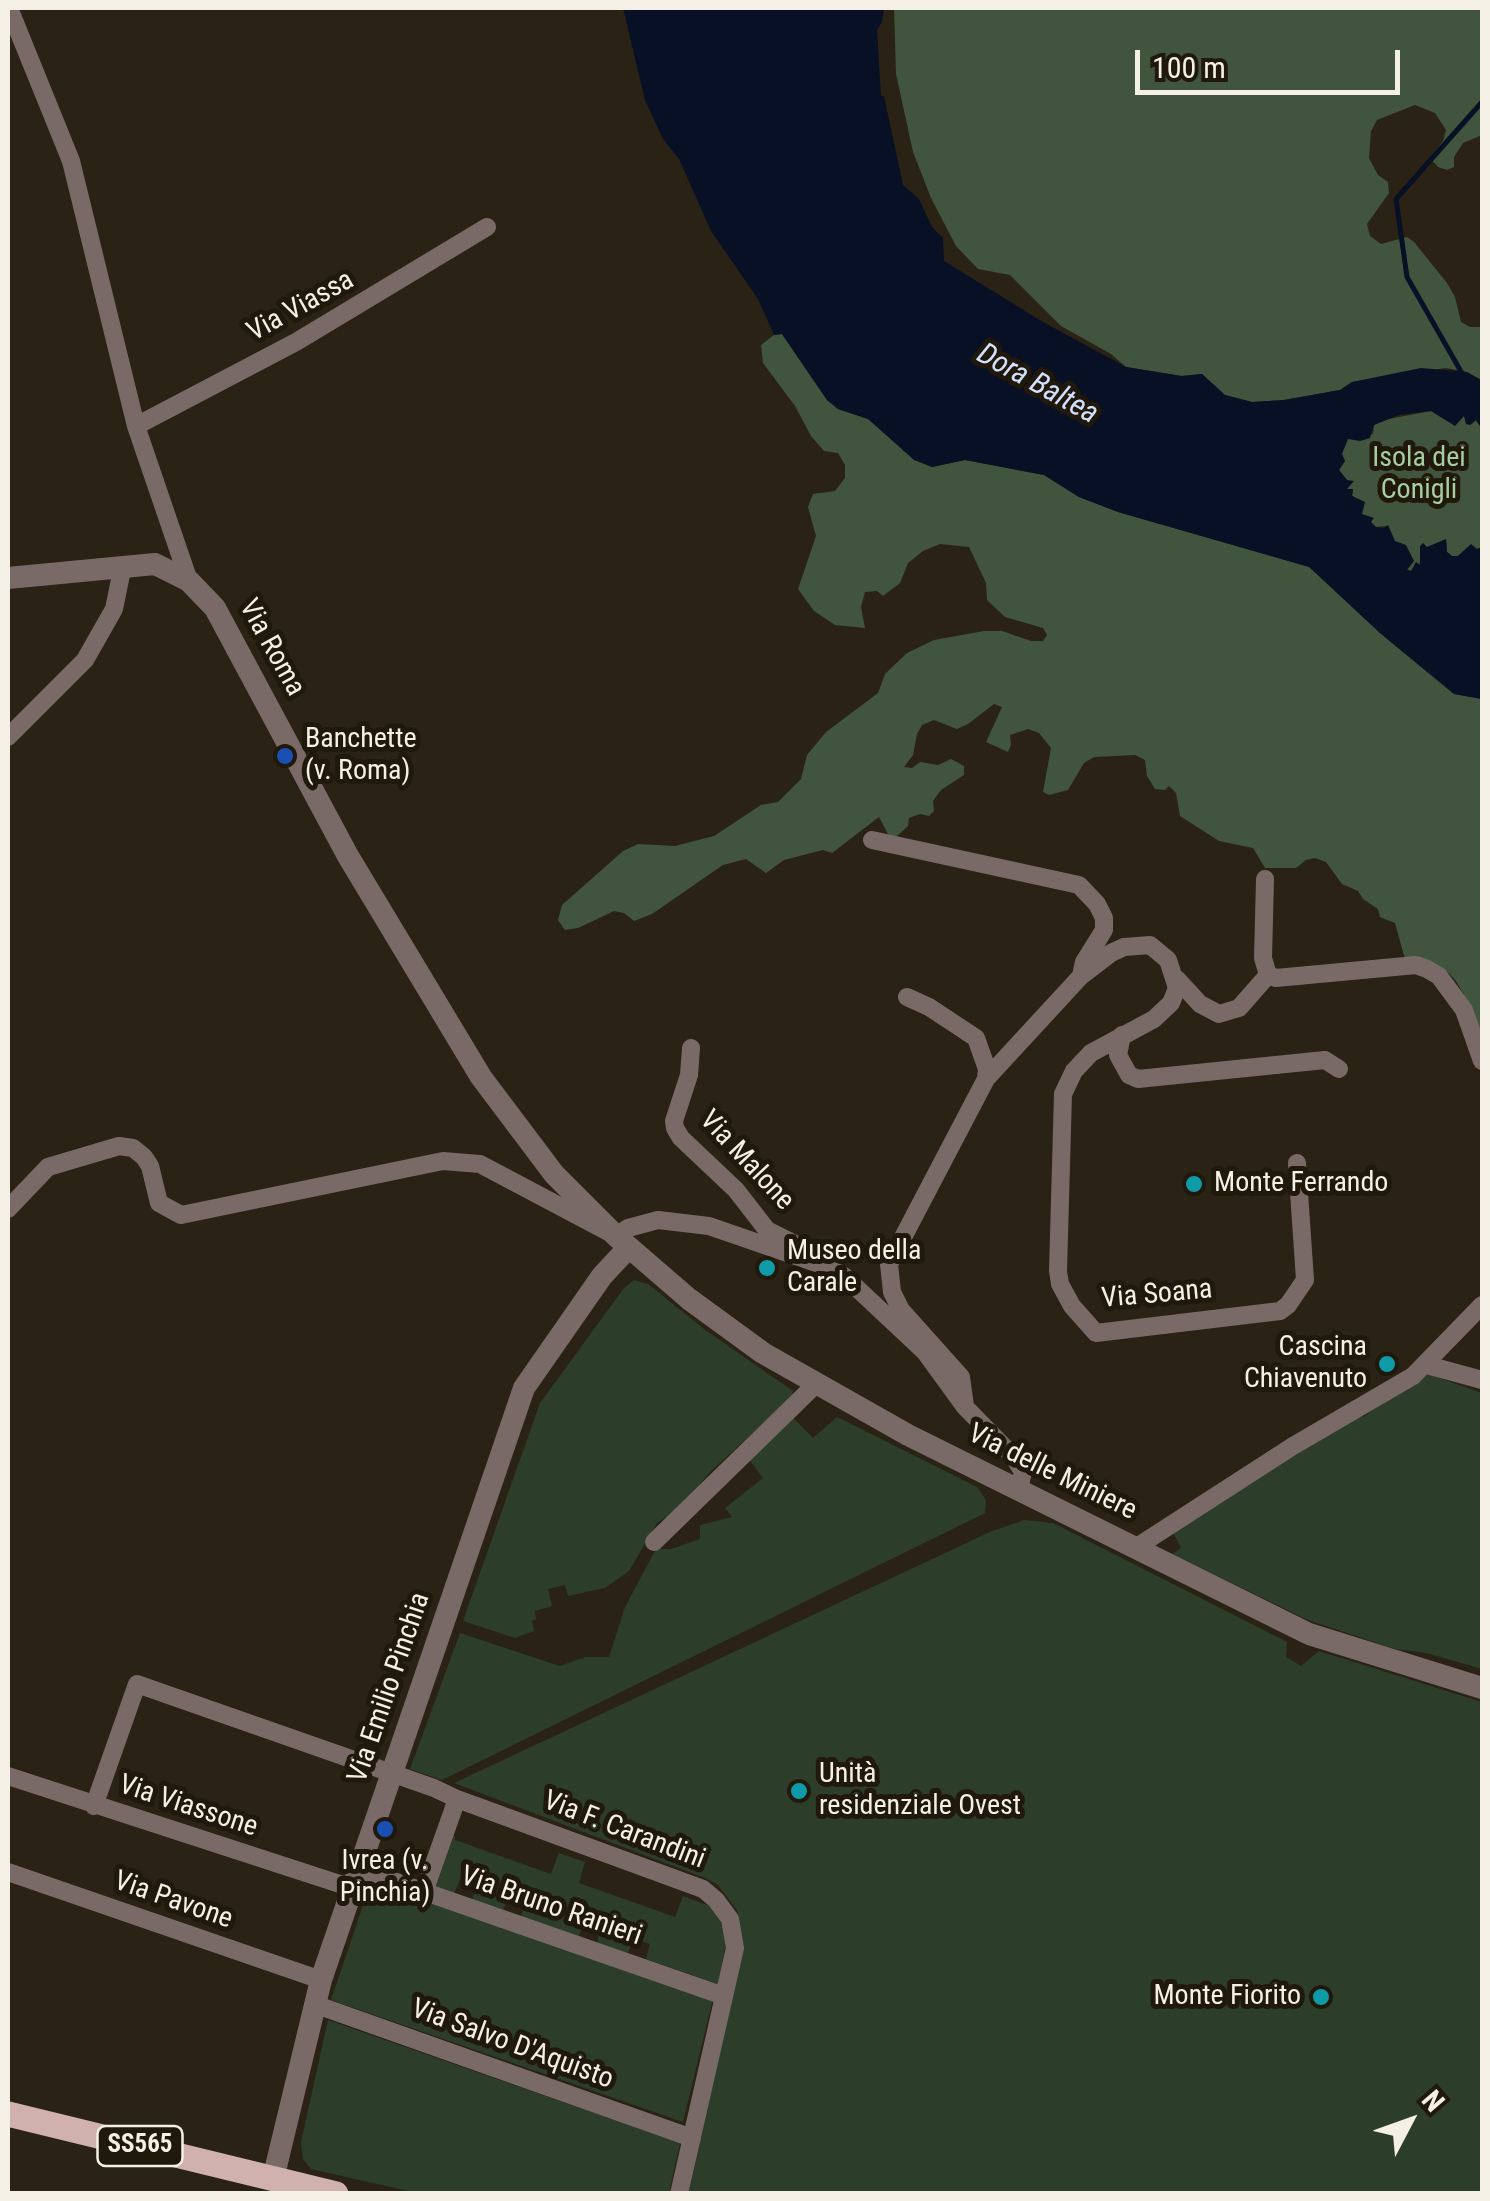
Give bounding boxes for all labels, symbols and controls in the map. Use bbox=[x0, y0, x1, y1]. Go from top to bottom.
scale bar bbox=[1140, 30, 1405, 92]
text: 100 m bbox=[1152, 50, 1226, 85]
street label: Via Viassa bbox=[242, 264, 360, 350]
water label: Dora Baltea bbox=[970, 337, 1104, 433]
park label: Isola dei Conigli bbox=[1372, 442, 1466, 508]
street label: Via Roma bbox=[231, 594, 311, 702]
place label: Banchette (v. Roma) bbox=[305, 723, 417, 789]
marker: Banchette (v. Roma) bbox=[274, 745, 296, 767]
street label: Via Malone bbox=[692, 1104, 800, 1218]
place label: Monte Ferrando bbox=[1214, 1167, 1388, 1201]
marker: Monte Ferrando bbox=[1183, 1173, 1205, 1195]
place label: Museo della Carale bbox=[787, 1235, 921, 1301]
marker: Museo della Carale bbox=[756, 1257, 778, 1279]
street label: Via Soana bbox=[1100, 1273, 1214, 1317]
place label: Cascina Chiavenuto bbox=[1244, 1331, 1367, 1397]
marker: Cascina Chiavenuto bbox=[1376, 1353, 1398, 1375]
street label: Via delle Miniere bbox=[962, 1418, 1142, 1528]
street label: Via Emilio Pinchia bbox=[342, 1589, 438, 1787]
place label: Unità residenziale Ovest bbox=[819, 1758, 1021, 1824]
street label: Via Viassone bbox=[114, 1769, 262, 1845]
marker: Unità residenziale Ovest bbox=[788, 1780, 810, 1802]
street label: Via F. Carandini bbox=[538, 1785, 710, 1877]
marker: Ivrea (v. Pinchia) bbox=[374, 1818, 396, 1840]
place label: Ivrea (v. Pinchia) bbox=[340, 1845, 430, 1911]
street label: Via Bruno Ranieri bbox=[456, 1860, 646, 1954]
street label: Via Pavone bbox=[109, 1865, 237, 1937]
place label: Monte Fiorito bbox=[1153, 1980, 1301, 2014]
marker: Monte Fiorito bbox=[1310, 1986, 1332, 2008]
street label: Via Salvo D'Aquisto bbox=[406, 1993, 618, 2097]
north arrow bbox=[1360, 2071, 1460, 2171]
text: N bbox=[1415, 2084, 1451, 2118]
road number: SS565 bbox=[98, 2126, 182, 2166]

